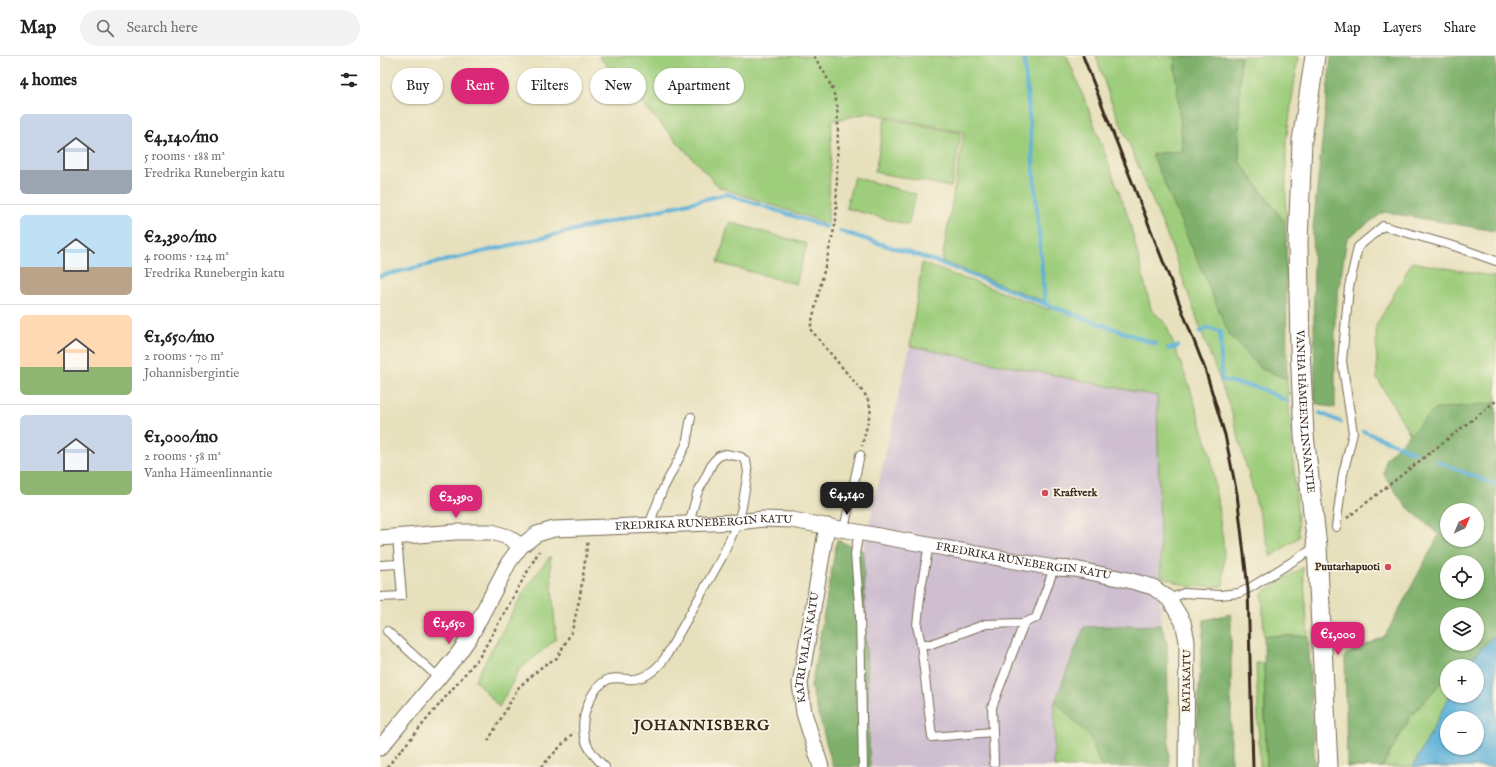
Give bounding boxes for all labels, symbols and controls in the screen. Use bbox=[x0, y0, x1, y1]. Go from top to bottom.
search box bbox=[80, 10, 360, 46]
text: Map bbox=[20, 16, 56, 40]
icon: search bbox=[94, 17, 116, 39]
text: Search here bbox=[126, 18, 198, 37]
text: Map bbox=[1334, 19, 1361, 37]
text: Layers bbox=[1383, 19, 1422, 37]
text: Share bbox=[1444, 19, 1476, 37]
chip: Buy bbox=[392, 68, 443, 104]
chip: Rent bbox=[451, 68, 509, 104]
chip: Filters bbox=[517, 68, 582, 104]
chip: New bbox=[590, 68, 646, 104]
chip: Apartment bbox=[654, 68, 744, 104]
icon: filters bbox=[338, 69, 360, 91]
text: 4 homes bbox=[20, 70, 77, 91]
text: €4,140/mo bbox=[144, 127, 218, 148]
icon: home bbox=[52, 130, 100, 178]
text: 5 rooms · 188 m² bbox=[144, 148, 225, 165]
text: Fredrika Runebergin katu bbox=[144, 165, 285, 182]
text: €2,390/mo bbox=[144, 227, 217, 248]
icon: home bbox=[52, 231, 100, 279]
text: 4 rooms · 124 m² bbox=[144, 248, 229, 265]
text: Fredrika Runebergin katu bbox=[144, 265, 285, 282]
text: €1,650/mo bbox=[144, 327, 214, 348]
street label: VANHA HÄMEENLINNANTIE bbox=[1293, 329, 1318, 494]
icon: home bbox=[52, 331, 100, 379]
text: 2 rooms · 70 m² bbox=[144, 348, 224, 365]
text: Johannisbergintie bbox=[144, 365, 239, 382]
text: €1,000/mo bbox=[144, 427, 218, 448]
icon: home bbox=[52, 431, 100, 479]
text: 2 rooms · 58 m² bbox=[144, 448, 221, 465]
text: Vanha Hämeenlinnantie bbox=[144, 465, 272, 482]
pin: €4,140 bbox=[814, 482, 880, 516]
pin: €2,390 bbox=[423, 485, 489, 519]
text: €4,140 bbox=[829, 486, 865, 503]
place label: Kraftverk bbox=[1053, 486, 1098, 500]
marker: Kraftverk bbox=[1040, 488, 1050, 498]
text: €2,390 bbox=[439, 489, 473, 506]
north arrow bbox=[1440, 503, 1484, 547]
map controls bbox=[1440, 503, 1484, 755]
street label: FREDRIKA RUNEBERGIN KATU bbox=[615, 512, 793, 534]
street label: FREDRIKA RUNEBERGIN KATU bbox=[935, 540, 1113, 584]
button: locate bbox=[1440, 555, 1484, 599]
place label: Puutarhapuoti bbox=[1315, 560, 1380, 574]
marker: Puutarhapuoti bbox=[1383, 562, 1393, 572]
street label: KATRI VALAN KATU bbox=[792, 590, 823, 704]
button: layers bbox=[1440, 607, 1484, 651]
pin: €1,650 bbox=[416, 611, 482, 645]
text: €1,650 bbox=[433, 615, 465, 632]
pin: €1,000 bbox=[1305, 622, 1371, 656]
text: €1,000 bbox=[1320, 626, 1356, 643]
street label: RATAKATU bbox=[1179, 649, 1195, 713]
button: + bbox=[1440, 659, 1484, 703]
button: − bbox=[1440, 711, 1484, 755]
district label: JOHANNISBERG bbox=[632, 716, 770, 735]

